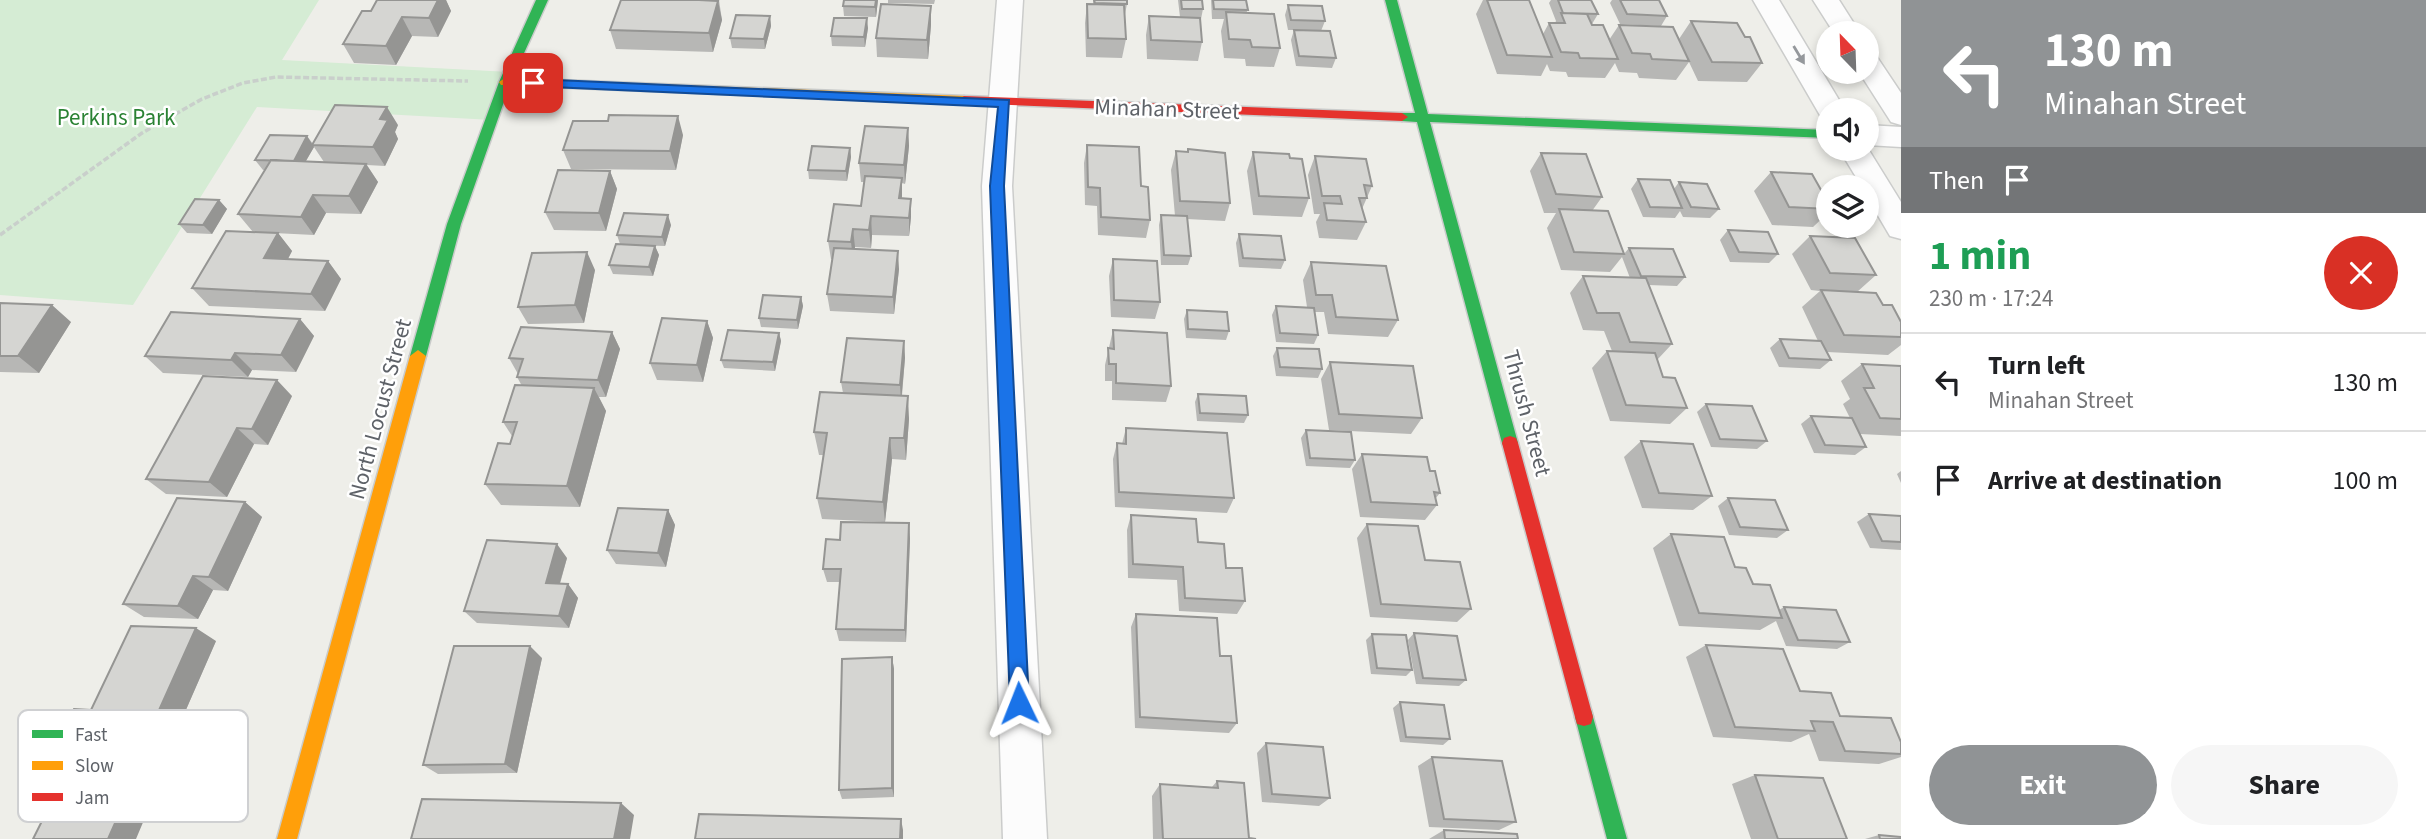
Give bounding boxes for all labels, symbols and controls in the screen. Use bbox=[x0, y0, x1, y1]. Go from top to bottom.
text: 130 m bbox=[2044, 16, 2173, 86]
north arrow bbox=[1816, 21, 1880, 84]
map controls bbox=[1816, 21, 1879, 238]
icon: left bbox=[1929, 28, 2020, 119]
one-way arrow bbox=[1793, 46, 1805, 65]
pin bbox=[503, 53, 563, 113]
icon: arrive bbox=[514, 64, 552, 102]
text: Minahan Street bbox=[2044, 81, 2246, 127]
street label: Minahan Street bbox=[1094, 90, 1240, 128]
button: sound bbox=[1816, 98, 1879, 161]
park label: Perkins Park bbox=[57, 101, 176, 134]
icon: arrive bbox=[1998, 161, 2036, 199]
text: Then bbox=[1929, 162, 1984, 199]
button: layers bbox=[1816, 175, 1879, 238]
text: 1 min bbox=[1929, 226, 2031, 286]
button: close bbox=[2324, 236, 2398, 310]
text: 230 m · 17:24 bbox=[1929, 282, 2053, 315]
street label: North Locust Street bbox=[340, 315, 420, 503]
street label: Thrush Street bbox=[1494, 346, 1560, 480]
text: Turn left bbox=[1988, 347, 2085, 384]
icon: left bbox=[1929, 363, 1967, 401]
text: 130 m bbox=[2332, 364, 2398, 401]
text: Minahan Street bbox=[1988, 384, 2133, 417]
icon: arrive bbox=[1929, 461, 1967, 499]
text: Arrive at destination bbox=[1988, 462, 2222, 499]
text: 100 m bbox=[2332, 462, 2398, 499]
position arrow bbox=[982, 666, 1056, 740]
legend bbox=[18, 710, 248, 822]
text: Fast bbox=[75, 722, 108, 749]
button: Exit bbox=[1929, 745, 2157, 825]
button: Share bbox=[2171, 745, 2398, 825]
text: Slow bbox=[75, 753, 114, 780]
text: Jam bbox=[75, 785, 109, 812]

